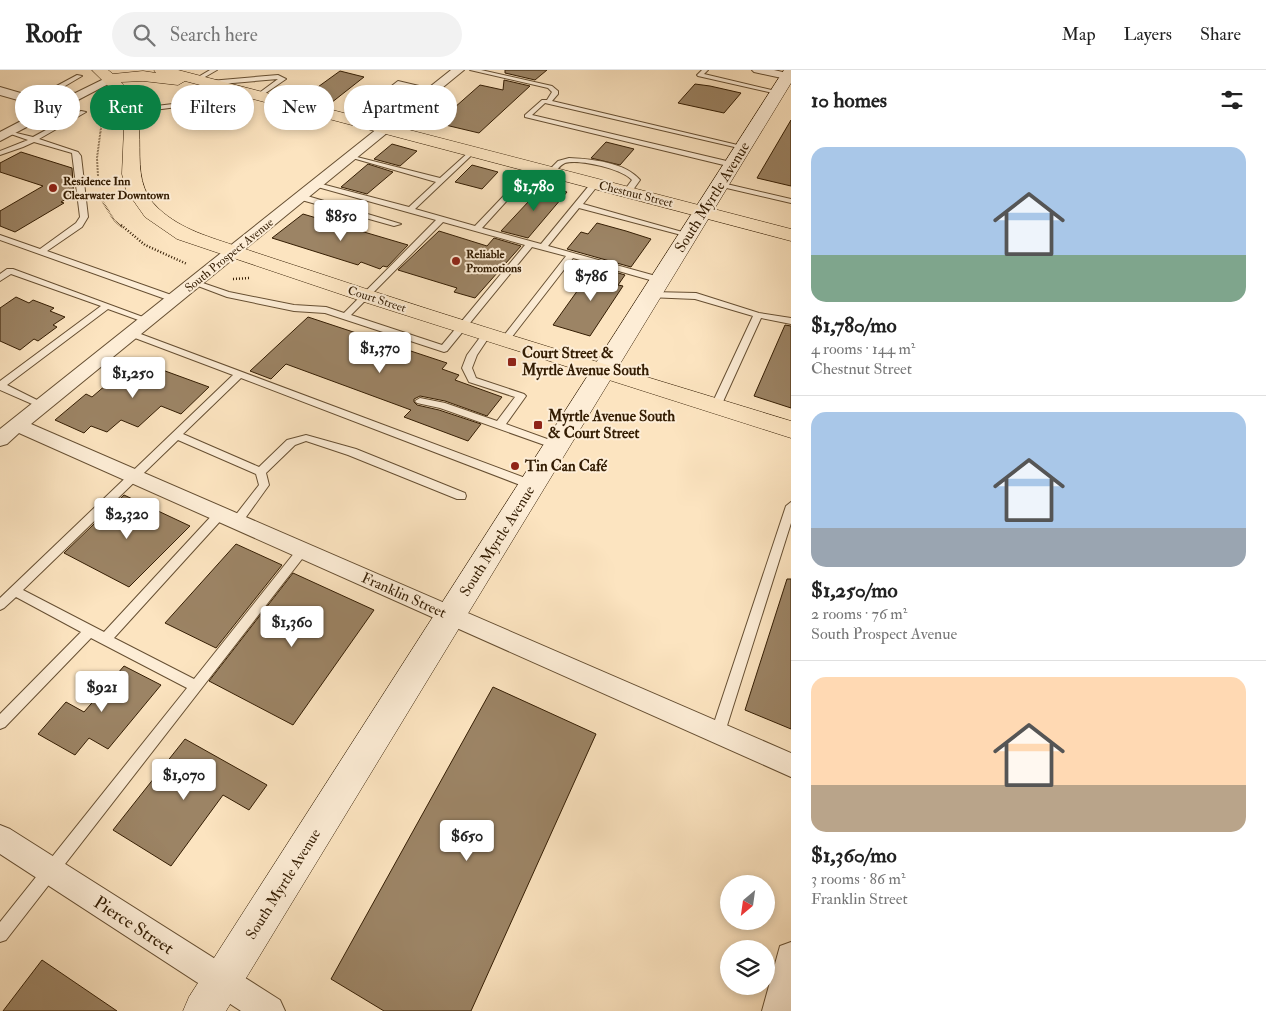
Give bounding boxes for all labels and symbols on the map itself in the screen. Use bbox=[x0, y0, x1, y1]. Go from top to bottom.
street label: South Myrtle Avenue bbox=[671, 138, 754, 256]
pin: $1,780 bbox=[493, 170, 575, 212]
place label: Residence Inn Clearwater Downtown bbox=[63, 174, 170, 203]
street label: Chestnut Street bbox=[597, 178, 675, 211]
marker: Residence Inn Clearwater Downtown bbox=[47, 182, 59, 194]
pin: $850 bbox=[311, 200, 371, 242]
street label: South Prospect Avenue bbox=[182, 215, 277, 296]
place label: Reliable Promotions bbox=[466, 247, 521, 276]
marker: Reliable Promotions bbox=[450, 255, 462, 267]
pin: $786 bbox=[561, 260, 621, 302]
street label: Court Street bbox=[346, 283, 408, 316]
pin: $1,370 bbox=[339, 332, 421, 374]
place label: Court Street & Myrtle Avenue South bbox=[521, 344, 649, 381]
pin: $1,250 bbox=[92, 356, 174, 399]
marker: Court Street & Myrtle Avenue South bbox=[506, 356, 518, 368]
place label: Myrtle Avenue South & Court Street bbox=[547, 407, 675, 443]
marker: Myrtle Avenue South & Court Street bbox=[532, 419, 544, 431]
place label: Tin Can Café bbox=[524, 457, 608, 476]
marker: Tin Can Café bbox=[509, 460, 521, 472]
street label: South Myrtle Avenue bbox=[456, 482, 539, 600]
pin: $2,320 bbox=[86, 498, 168, 540]
street label: Franklin Street bbox=[359, 568, 449, 623]
pin: $1,360 bbox=[251, 606, 333, 648]
pin: $921 bbox=[72, 670, 132, 713]
pin: $1,070 bbox=[143, 758, 225, 801]
pin: $650 bbox=[437, 820, 497, 862]
street label: South Myrtle Avenue bbox=[242, 825, 325, 943]
north arrow bbox=[720, 875, 775, 930]
street label: Pierce Street bbox=[89, 891, 178, 960]

